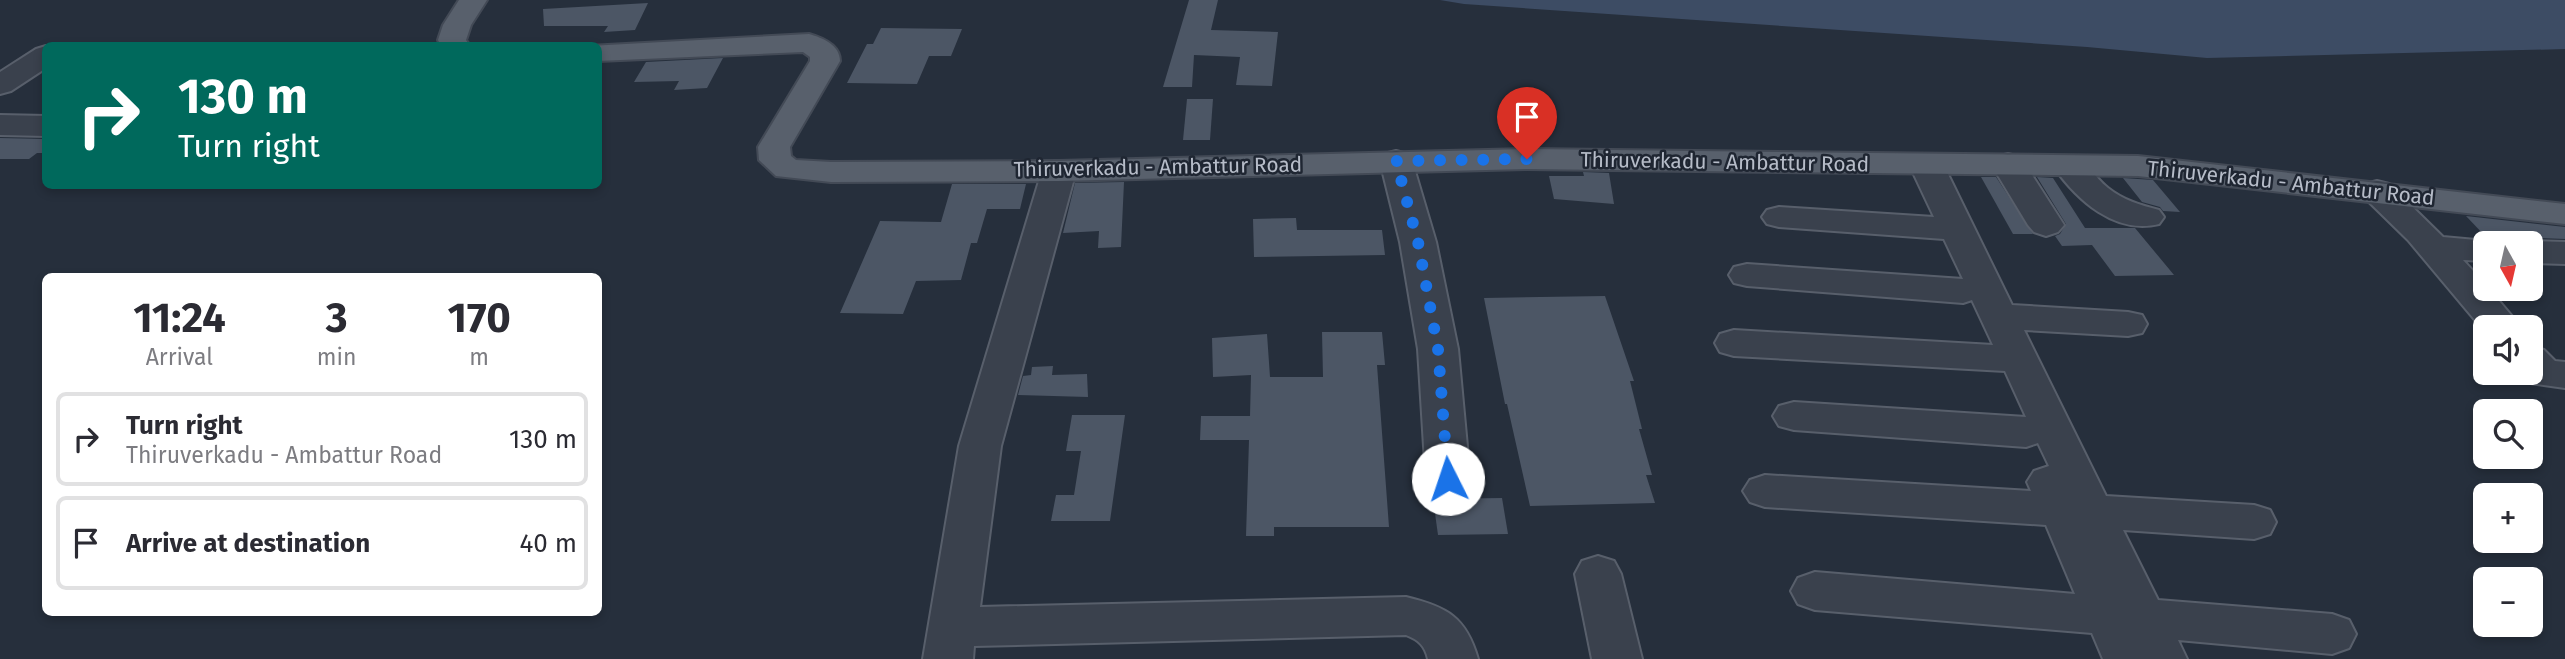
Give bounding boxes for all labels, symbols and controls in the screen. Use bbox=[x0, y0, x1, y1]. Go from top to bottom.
text: 130 m bbox=[178, 67, 308, 126]
icon: right bbox=[63, 70, 154, 161]
pin bbox=[1497, 87, 1557, 159]
icon: arrive bbox=[1508, 98, 1546, 136]
text: Turn right bbox=[178, 127, 320, 165]
street label: Thiruverkadu - Ambattur Road bbox=[1580, 146, 1870, 178]
street label: Thiruverkadu - Ambattur Road bbox=[1013, 151, 1303, 183]
street label: Thiruverkadu - Ambattur Road bbox=[2146, 155, 2436, 211]
north arrow bbox=[2473, 231, 2543, 301]
map controls bbox=[2473, 231, 2543, 637]
text: 11:24 bbox=[133, 293, 226, 343]
text: 3 bbox=[326, 293, 348, 343]
text: 170 bbox=[448, 293, 511, 343]
button: sound bbox=[2473, 315, 2543, 385]
text: Arrival bbox=[146, 343, 213, 371]
text: min bbox=[317, 343, 356, 371]
text: m bbox=[469, 343, 489, 371]
button: search bbox=[2473, 399, 2543, 469]
text: Turn right bbox=[126, 410, 243, 441]
icon: right bbox=[67, 420, 105, 458]
text: 130 m bbox=[509, 424, 577, 455]
text: Thiruverkadu - Ambattur Road bbox=[126, 441, 442, 469]
position arrow bbox=[1411, 442, 1485, 516]
button: + bbox=[2473, 483, 2543, 553]
icon: arrive bbox=[67, 524, 105, 562]
text: Arrive at destination bbox=[126, 528, 370, 559]
text: 40 m bbox=[519, 528, 577, 559]
button: − bbox=[2473, 567, 2543, 637]

